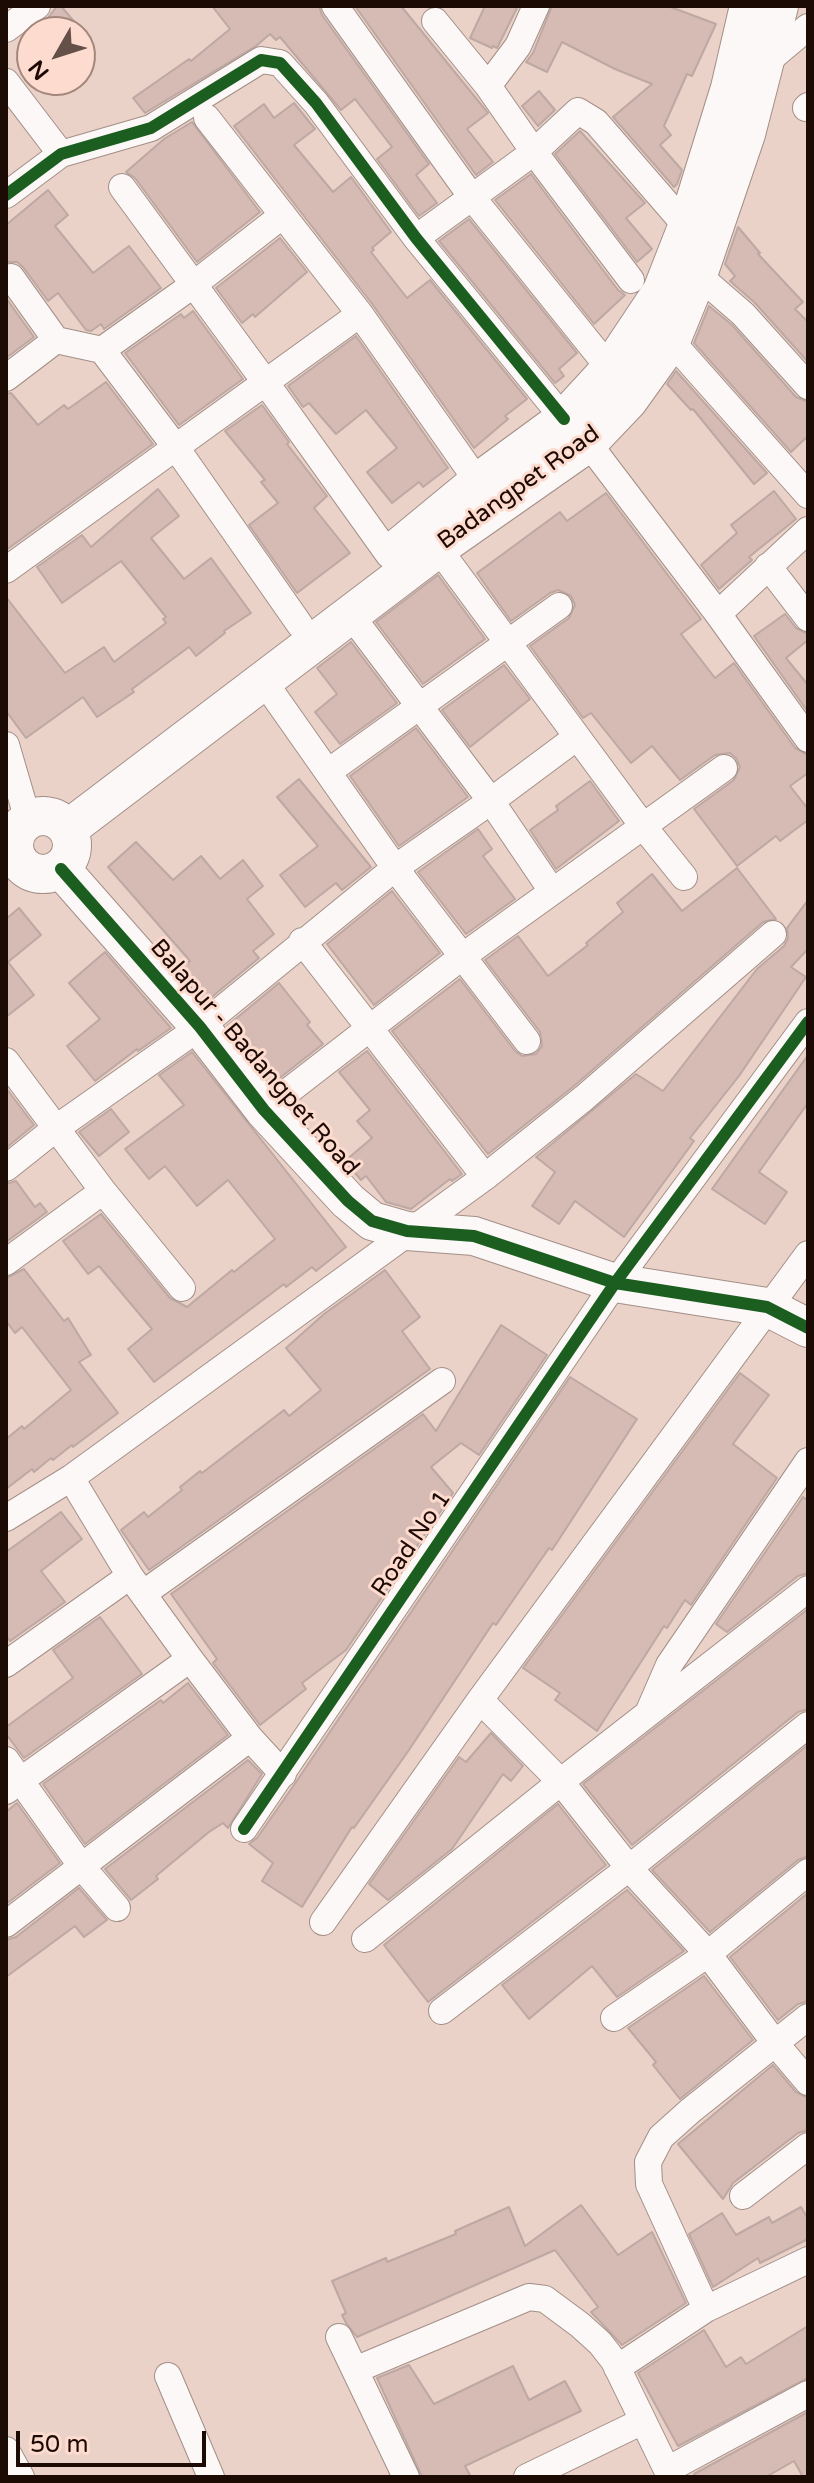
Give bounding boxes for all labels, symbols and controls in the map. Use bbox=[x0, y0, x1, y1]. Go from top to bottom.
north arrow bbox=[16, 16, 96, 96]
text: N bbox=[23, 55, 55, 85]
street label: Badangpet Road bbox=[432, 420, 606, 556]
street label: Balapur - Badangpet Road bbox=[143, 934, 365, 1182]
street label: Road No 1 bbox=[366, 1486, 458, 1602]
scale bar bbox=[20, 2415, 210, 2465]
text: 50 m bbox=[30, 2430, 88, 2459]

